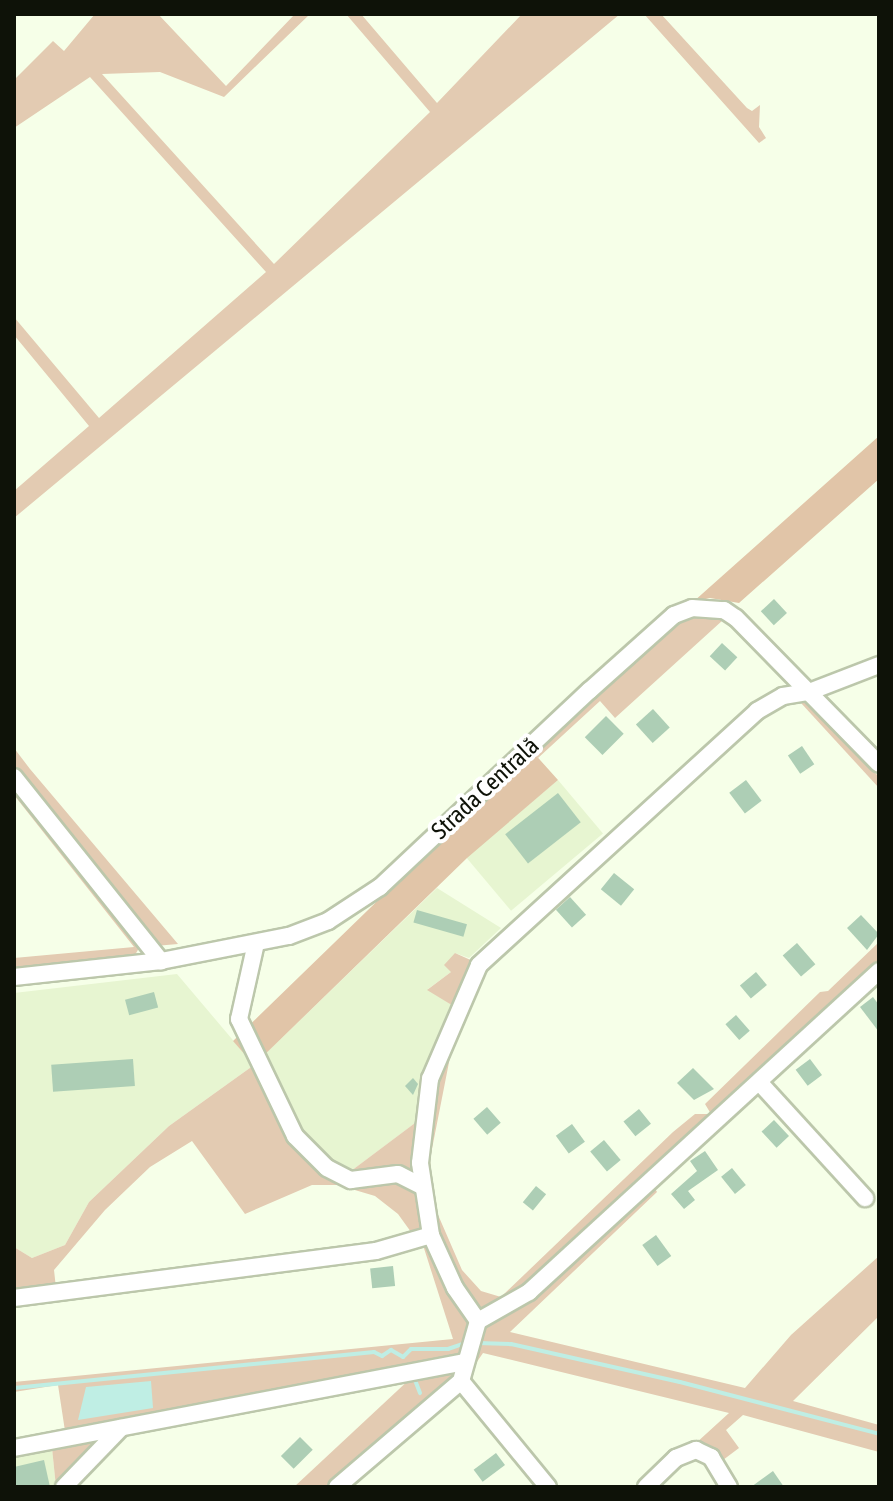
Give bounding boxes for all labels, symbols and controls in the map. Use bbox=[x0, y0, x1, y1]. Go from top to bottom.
street label: Strada Centrală bbox=[425, 731, 545, 845]

